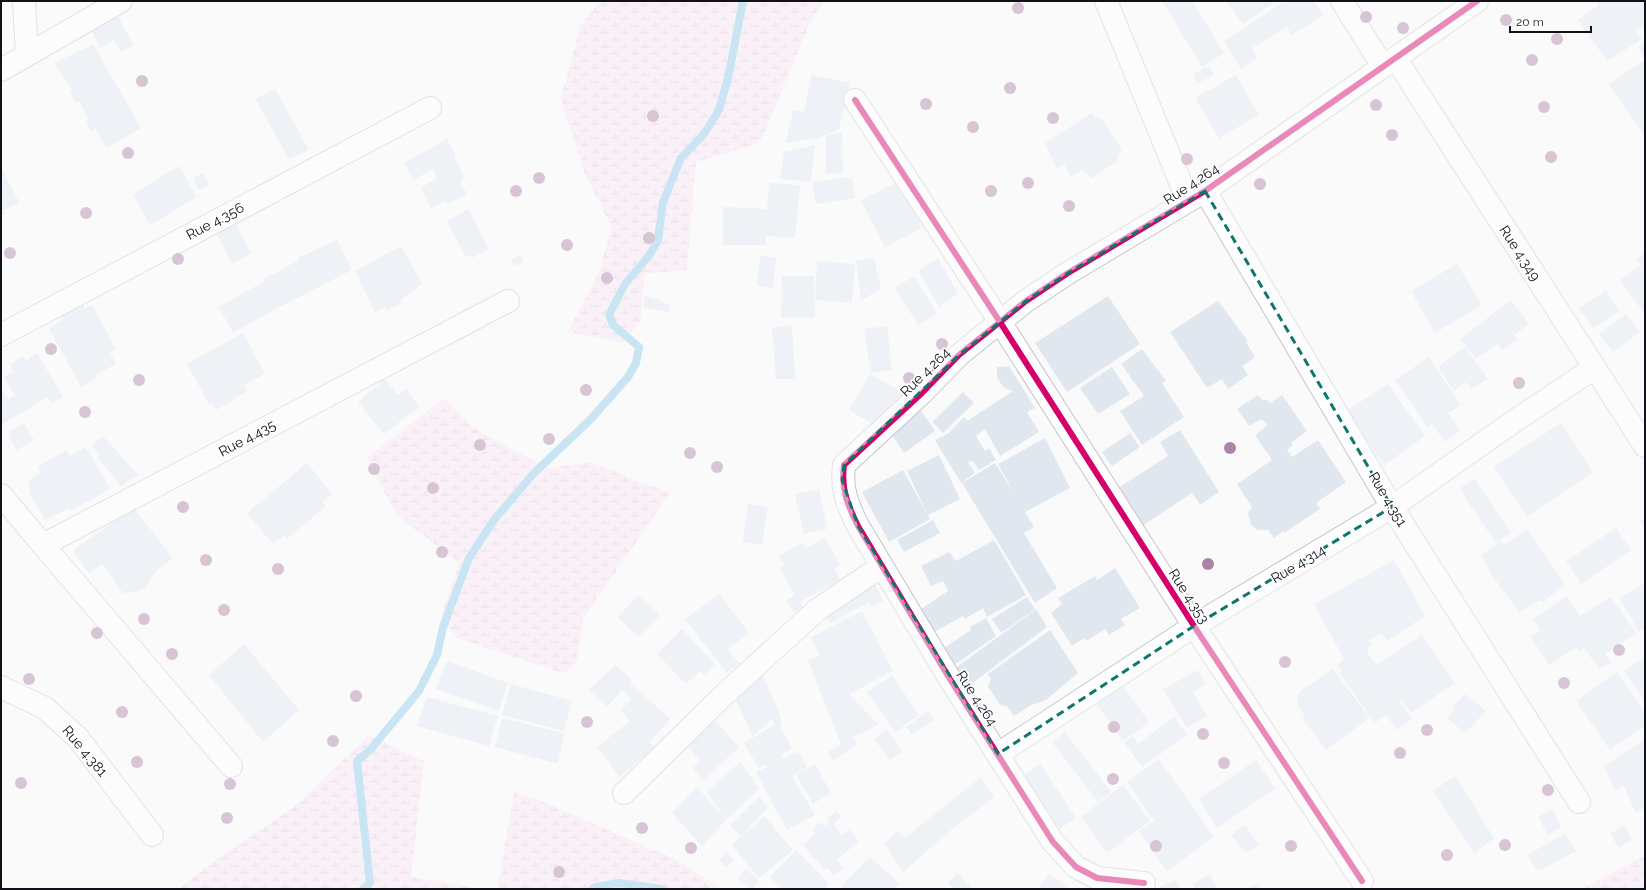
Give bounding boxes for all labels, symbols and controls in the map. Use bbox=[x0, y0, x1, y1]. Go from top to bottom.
scale bar bbox=[1510, 8, 1591, 34]
text: 20 m bbox=[1516, 15, 1544, 29]
street label: Rue 4.264 bbox=[1160, 160, 1222, 208]
street label: Rue 4.356 bbox=[183, 199, 247, 243]
street label: Rue 4.349 bbox=[1496, 222, 1544, 284]
street label: Rue 4.264 bbox=[897, 344, 953, 400]
street label: Rue 4.435 bbox=[216, 416, 279, 460]
street label: Rue 4.351 bbox=[1366, 469, 1410, 529]
street label: Rue 4.314 bbox=[1268, 541, 1328, 586]
street label: Rue 4.353 bbox=[1165, 566, 1213, 626]
street label: Rue 4.264 bbox=[953, 667, 1001, 729]
street label: Rue 4.381 bbox=[59, 722, 111, 780]

